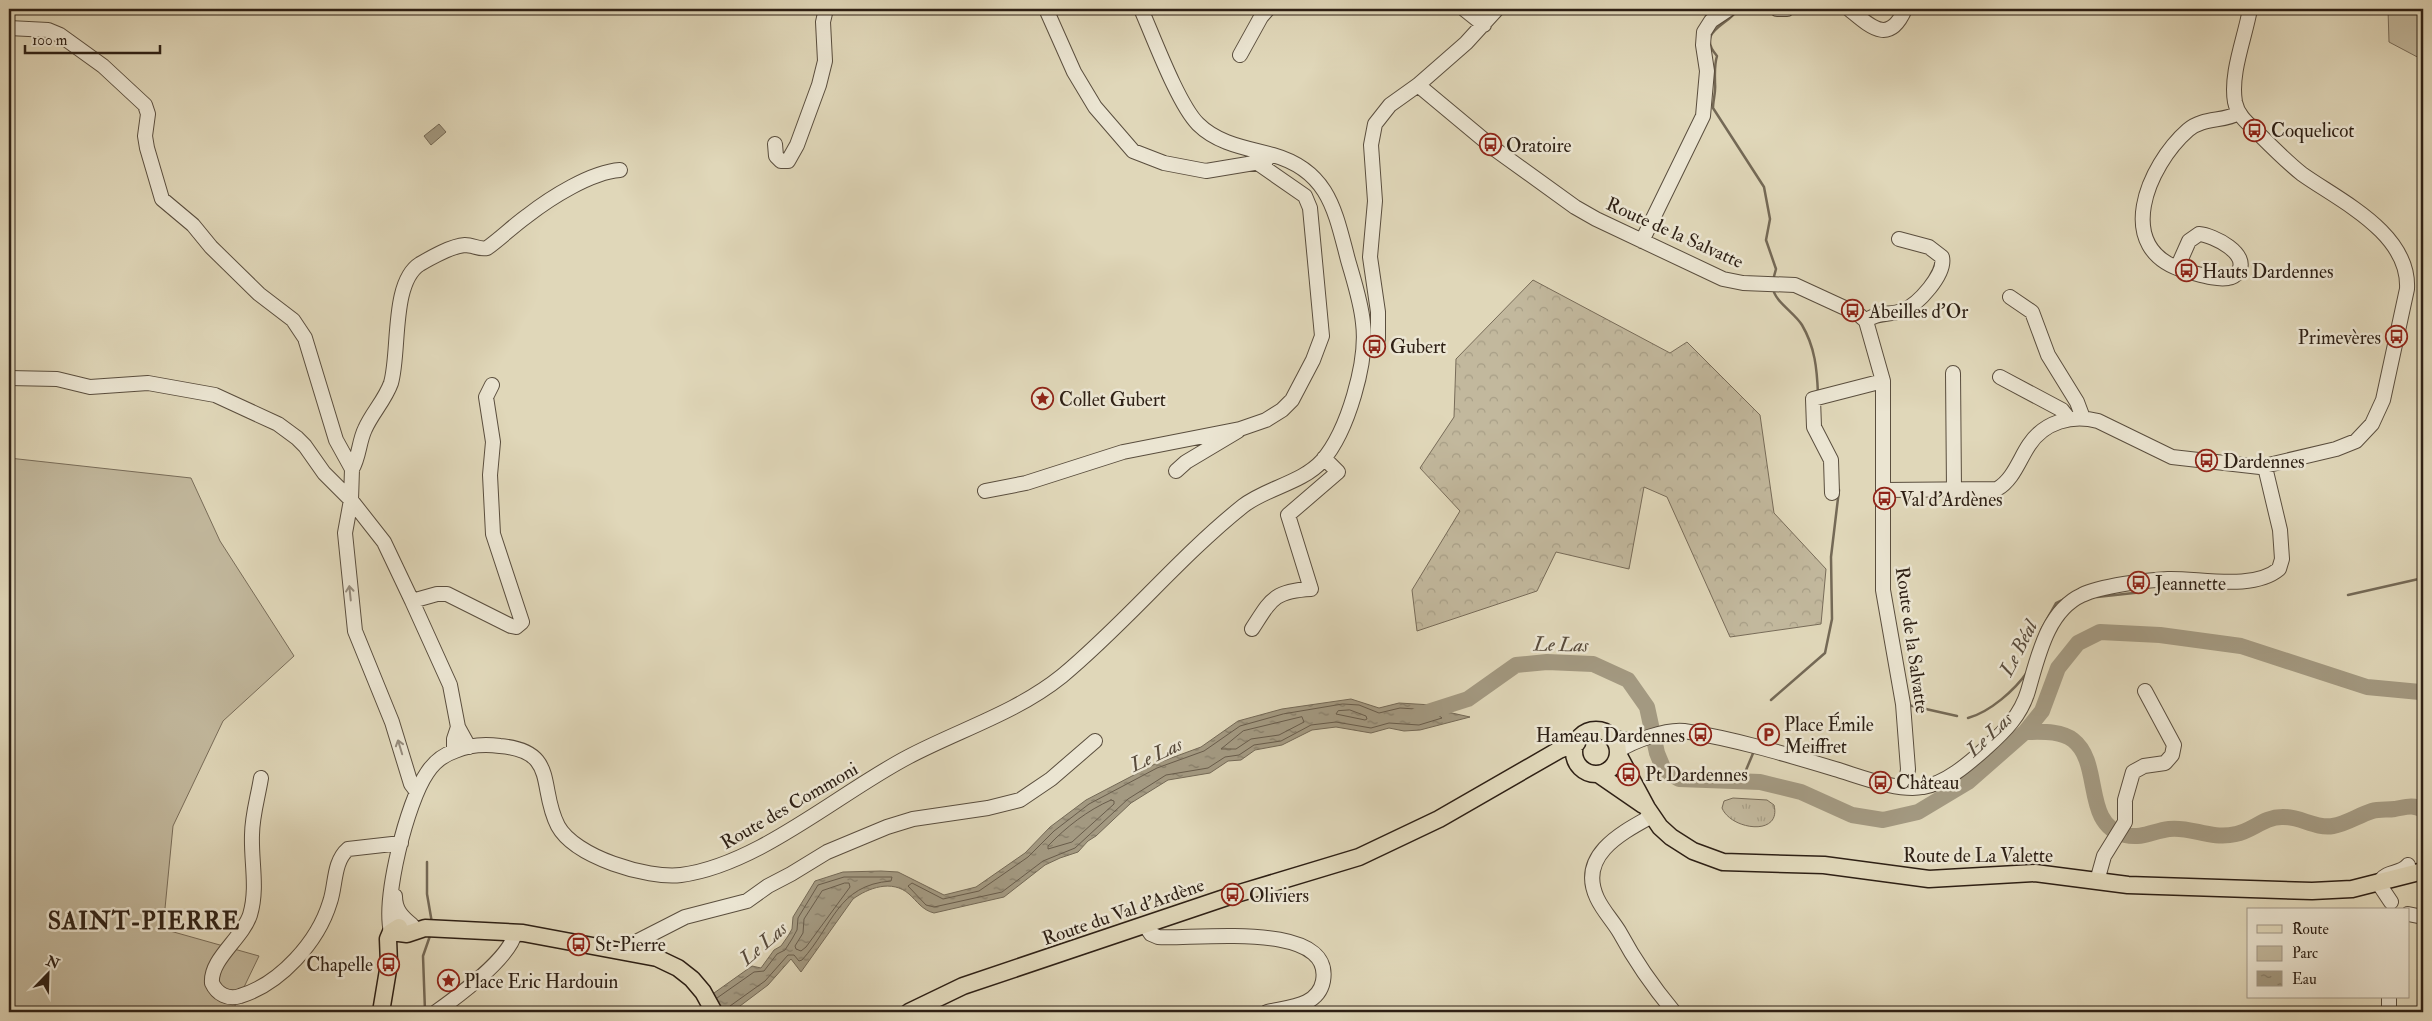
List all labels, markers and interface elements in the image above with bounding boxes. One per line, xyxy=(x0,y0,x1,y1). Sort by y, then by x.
scale bar xyxy=(25,22,160,54)
text: 100 m xyxy=(32,31,68,50)
bus stop icon: Coquelicot xyxy=(2243,118,2267,142)
place label: Coquelicot xyxy=(2271,119,2355,143)
bus stop icon: Oratoire xyxy=(1478,133,1502,157)
place label: Oratoire xyxy=(1506,134,1572,158)
street label: Route de la Salvatte xyxy=(1602,192,1747,274)
bus stop icon: Hauts Dardennes xyxy=(2174,259,2198,283)
place label: Hauts Dardennes xyxy=(2202,260,2333,284)
bus stop icon: Abeilles d'Or xyxy=(1841,299,1865,323)
place label: Abeilles d'Or xyxy=(1868,300,1968,324)
bus stop icon: Primevères xyxy=(2385,325,2409,349)
place label: Primevères xyxy=(2298,326,2381,350)
bus stop icon: Gubert xyxy=(1362,334,1386,358)
place label: Gubert xyxy=(1390,335,1446,359)
place icon: Collet Gubert xyxy=(1031,387,1055,411)
place label: Collet Gubert xyxy=(1059,388,1166,412)
bus stop icon: Dardennes xyxy=(2195,449,2219,473)
place label: Dardennes xyxy=(2223,450,2305,474)
bus stop icon: Val d'Ardènes xyxy=(1872,487,1896,511)
place label: Val d'Ardènes xyxy=(1900,488,2003,512)
street label: Route de la Salvatte xyxy=(1890,565,1934,715)
bus stop icon: Jeannette xyxy=(2127,571,2151,595)
place label: Jeannette xyxy=(2154,572,2226,596)
one-way arrow xyxy=(345,586,355,602)
water label: Le Béal xyxy=(1993,614,2044,681)
water label: Le Las xyxy=(1532,632,1589,657)
water label: Le Las xyxy=(1960,706,2018,763)
place label: Place Émile Meiffret xyxy=(1784,711,1874,759)
bus stop icon: Hameau Dardennes xyxy=(1689,723,1713,747)
parking icon: Place Émile Meiffret xyxy=(1756,723,1780,747)
place label: Hameau Dardennes xyxy=(1536,724,1685,748)
water label: Le Las xyxy=(1125,731,1187,778)
one-way arrow xyxy=(395,739,405,755)
street label: Route des Commoni xyxy=(717,757,862,855)
bus stop icon: Pt Dardennes xyxy=(1617,762,1641,786)
place label: Pt Dardennes xyxy=(1645,763,1748,787)
bus stop icon: Château xyxy=(1868,770,1892,794)
place label: Château xyxy=(1896,771,1960,795)
street label: Route de La Valette xyxy=(1903,844,2053,868)
street label: Route du Val d'Ardène xyxy=(1039,873,1208,951)
bus stop icon: Oliviers xyxy=(1221,883,1245,907)
place label: Oliviers xyxy=(1249,884,1309,908)
district label: SAINT-PIERRE xyxy=(48,906,240,937)
legend xyxy=(2247,908,2410,998)
water label: Le Las xyxy=(734,916,793,971)
text: Route xyxy=(2292,920,2329,939)
bus stop icon: St-Pierre xyxy=(567,932,591,956)
place label: St-Pierre xyxy=(595,933,666,957)
text: Parc xyxy=(2292,944,2318,963)
north arrow xyxy=(22,948,72,998)
text: N xyxy=(43,952,62,973)
bus stop icon: Chapelle xyxy=(377,952,401,976)
place label: Chapelle xyxy=(306,953,373,978)
place icon: Place Eric Hardouin xyxy=(436,969,460,993)
place label: Place Eric Hardouin xyxy=(464,970,619,994)
text: Eau xyxy=(2292,970,2317,989)

